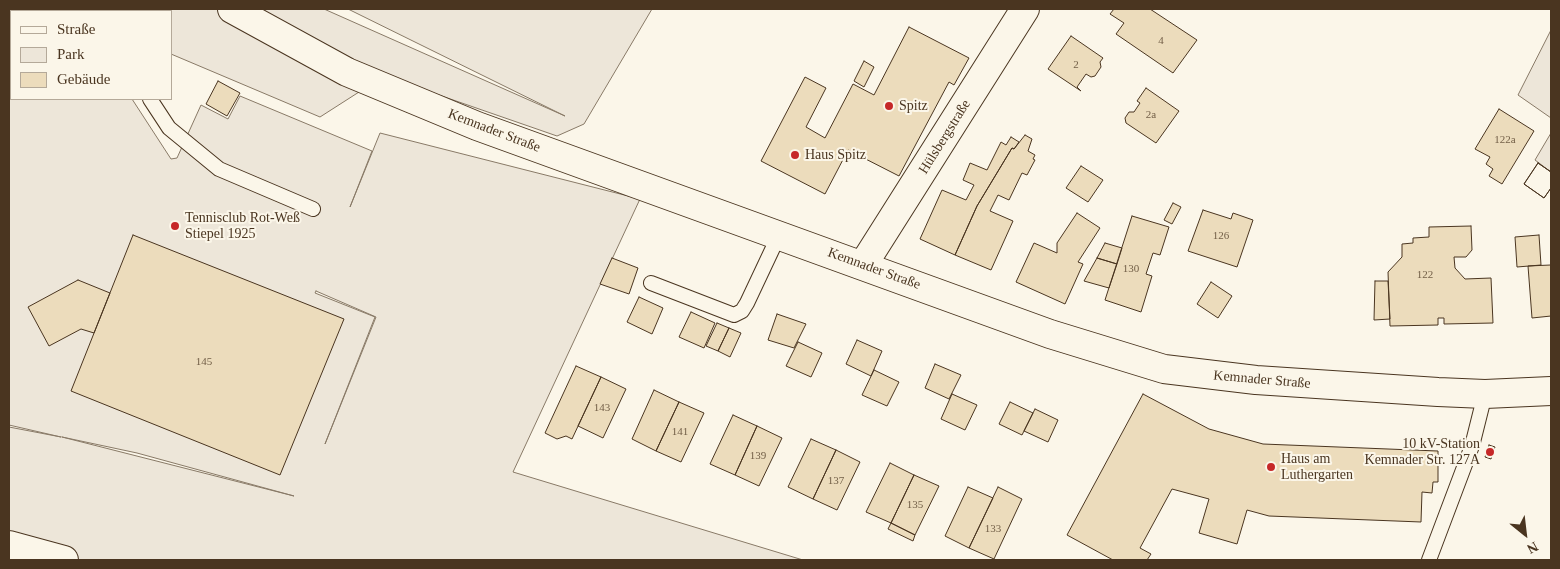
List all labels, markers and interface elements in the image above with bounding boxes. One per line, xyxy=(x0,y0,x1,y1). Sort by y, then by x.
legend xyxy=(10,10,172,100)
text: Straße xyxy=(57,21,95,37)
house number: 4 xyxy=(1158,34,1164,48)
text: Park xyxy=(57,46,85,62)
house number: 2 xyxy=(1073,58,1079,72)
text: Gebäude xyxy=(57,71,110,87)
street label: Hülsbergstraße xyxy=(915,97,975,177)
place label: Spitz xyxy=(899,98,928,114)
marker: Spitz xyxy=(883,100,895,112)
street label: Kemnader Straße xyxy=(445,106,543,156)
house number: 2a xyxy=(1146,108,1156,122)
house number: 122a xyxy=(1494,133,1516,147)
place label: Haus Spitz xyxy=(805,147,866,163)
marker: Haus Spitz xyxy=(789,149,801,161)
place label: Tennisclub Rot-Weß Stiepel 1925 xyxy=(185,210,300,242)
marker: Tennisclub Rot-Weß Stiepel 1925 xyxy=(169,220,181,232)
house number: 126 xyxy=(1213,229,1229,243)
street label: Kemnader Straße xyxy=(825,244,923,294)
house number: 130 xyxy=(1123,262,1139,276)
house number: 122 xyxy=(1417,268,1433,282)
house number: 145 xyxy=(196,355,212,369)
street label: Kemnader Straße xyxy=(1213,367,1311,393)
house number: 143 xyxy=(594,401,610,415)
house number: 141 xyxy=(672,425,688,439)
place label: 10 kV-Station Kemnader Str. 127A xyxy=(1365,436,1480,468)
marker: 10 kV-Station Kemnader Str. 127A xyxy=(1484,446,1496,458)
house number: 139 xyxy=(750,449,766,463)
place label: Haus am Luthergarten xyxy=(1281,451,1353,484)
marker: Haus am Luthergarten xyxy=(1265,461,1277,473)
house number: 137 xyxy=(828,474,844,488)
house number: 135 xyxy=(907,498,923,512)
north arrow xyxy=(1500,509,1550,559)
house number: 133 xyxy=(985,522,1001,536)
text: N xyxy=(1524,539,1541,557)

